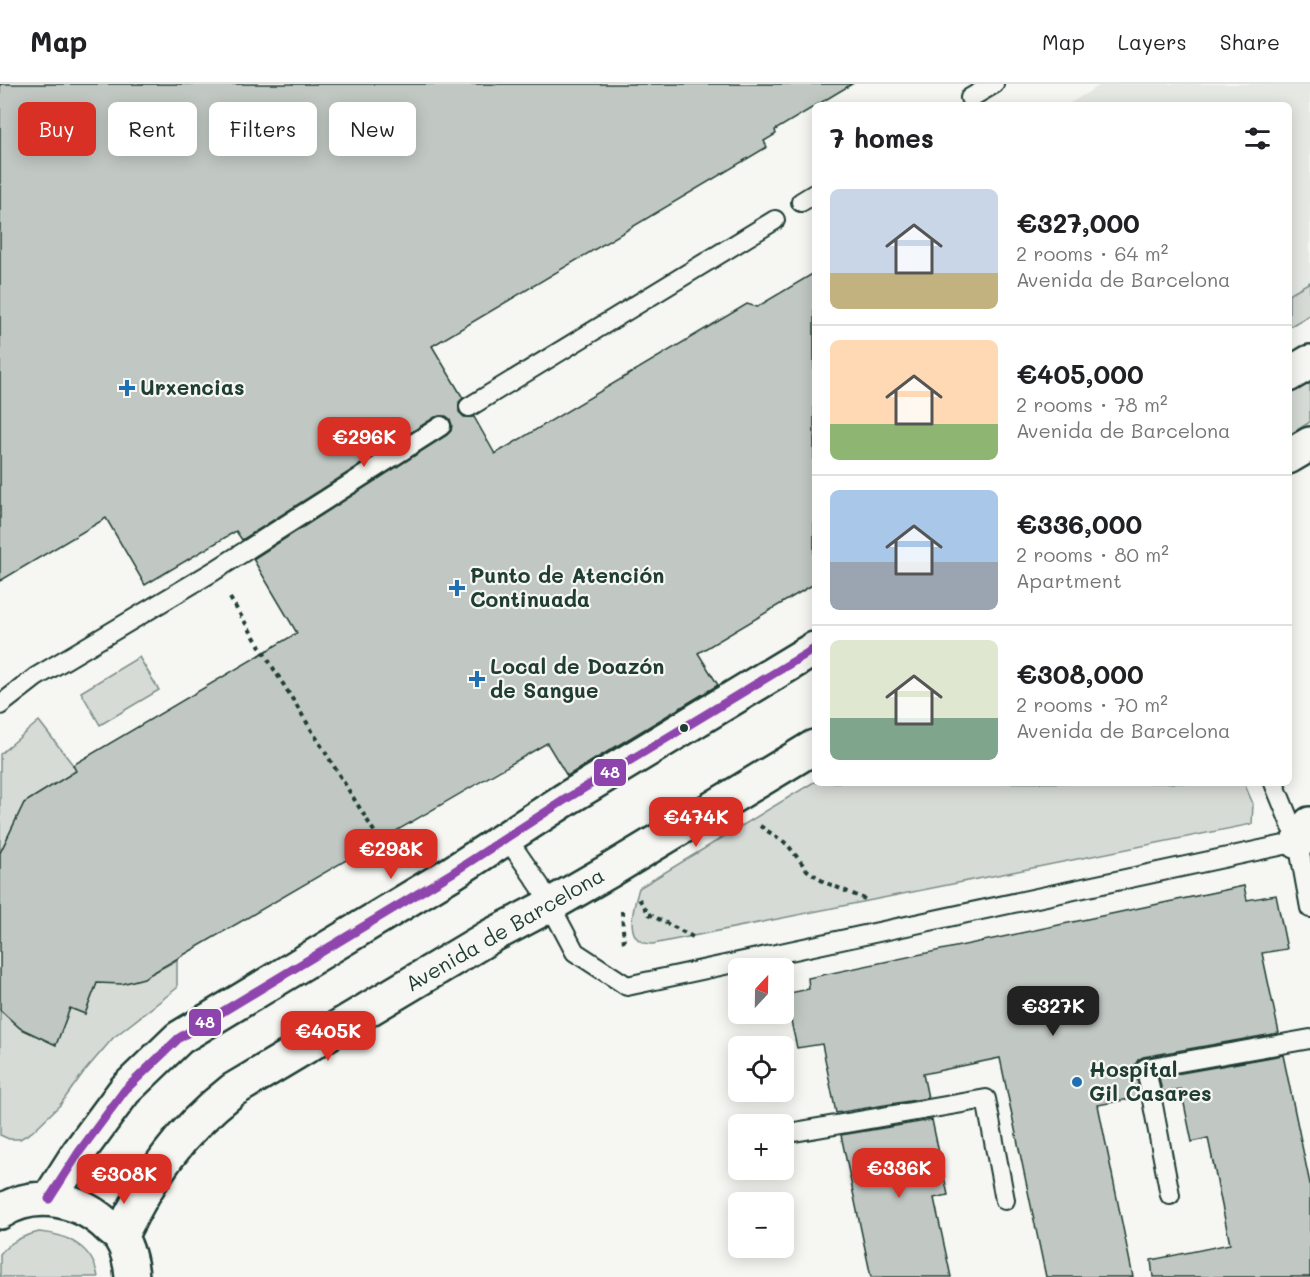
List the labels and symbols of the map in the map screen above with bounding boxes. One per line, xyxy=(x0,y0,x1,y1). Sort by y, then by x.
place label: Urxencias xyxy=(140,373,244,400)
marker: Urxencias xyxy=(118,379,136,397)
pin: €296K xyxy=(322,417,406,468)
place label: Punto de Atención Continuada xyxy=(470,561,664,612)
marker: Punto de Atención Continuada xyxy=(448,579,466,597)
place label: Local de Doazón de Sangue xyxy=(490,652,664,703)
marker: Local de Doazón de Sangue xyxy=(468,670,486,688)
unlabelled marker xyxy=(678,722,690,734)
line badge: 48 xyxy=(593,758,627,787)
text: 48 xyxy=(600,761,620,782)
pin: €474K xyxy=(654,797,738,848)
pin: €298K xyxy=(349,829,433,880)
street label: Avenida de Barcelona xyxy=(400,861,609,997)
north arrow xyxy=(728,958,794,1024)
pin: €327K xyxy=(1011,986,1095,1037)
line badge: 48 xyxy=(188,1008,222,1037)
text: 48 xyxy=(195,1011,215,1032)
pin: €405K xyxy=(286,1011,370,1062)
place label: Hospital Gil Casares xyxy=(1089,1055,1212,1106)
marker: Hospital Gil Casares xyxy=(1070,1075,1084,1089)
pin: €336K xyxy=(857,1148,941,1199)
pin: €308K xyxy=(82,1154,166,1205)

